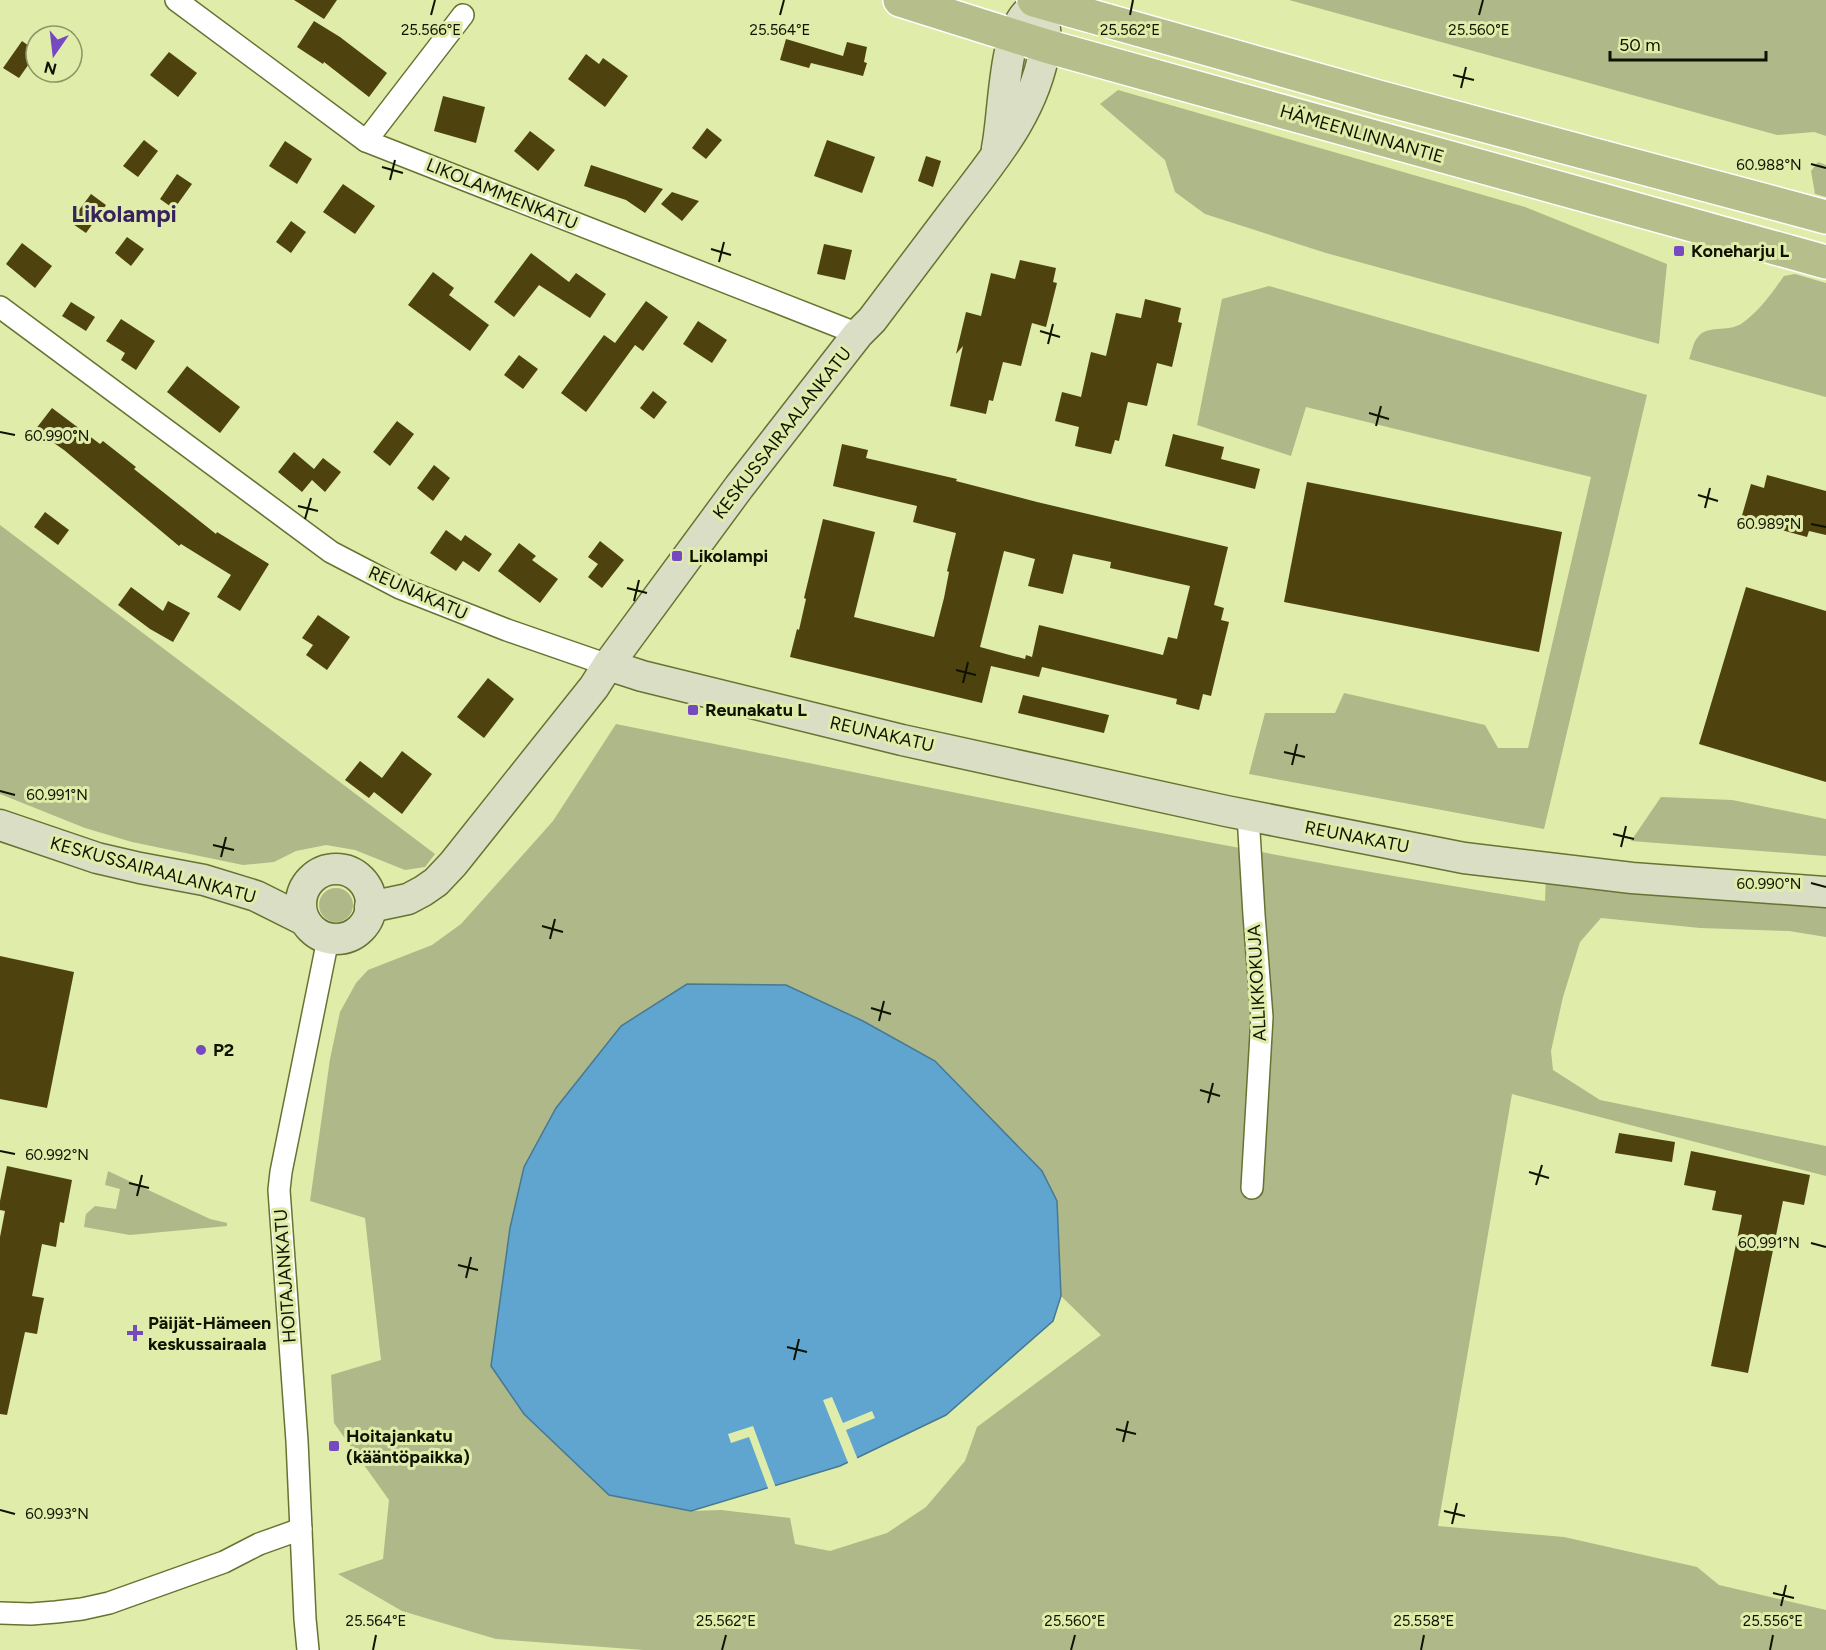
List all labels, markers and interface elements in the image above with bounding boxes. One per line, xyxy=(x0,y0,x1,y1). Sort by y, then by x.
text: 25.566°E xyxy=(401,21,461,39)
text: 25.564°E xyxy=(750,21,810,39)
text: 25.562°E xyxy=(1100,21,1160,39)
text: 25.560°E xyxy=(1448,21,1510,39)
north arrow xyxy=(24,24,84,84)
scale bar xyxy=(1610,24,1766,62)
text: 50 m xyxy=(1619,34,1661,56)
text: N xyxy=(42,57,59,79)
street label: HÄMEENLINNANTIE xyxy=(1277,100,1447,168)
street label: LIKOLAMMENKATU xyxy=(423,154,581,234)
text: 60.988°N xyxy=(1736,156,1802,174)
district label: Likolampi xyxy=(71,199,177,228)
place label: Koneharju L xyxy=(1691,240,1790,262)
marker: Koneharju L xyxy=(1672,244,1686,258)
street label: KESKUSSAIRAALANKATU xyxy=(708,343,856,523)
text: 60.990°N xyxy=(25,427,89,445)
text: 60.989°N xyxy=(1737,515,1801,533)
place label: Likolampi xyxy=(689,545,768,567)
marker: Likolampi xyxy=(670,549,684,563)
street label: REUNAKATU xyxy=(365,561,471,625)
place label: Reunakatu L xyxy=(705,699,807,721)
marker: Reunakatu L xyxy=(686,703,700,717)
street label: REUNAKATU xyxy=(828,711,936,757)
text: 60.991°N xyxy=(26,786,88,804)
street label: REUNAKATU xyxy=(1303,816,1411,858)
street label: KESKUSSAIRAALANKATU xyxy=(48,832,258,908)
text: 60.990°N xyxy=(1737,875,1801,893)
street label: ALLIKKOKUJA xyxy=(1243,924,1271,1042)
place label: P2 xyxy=(213,1039,234,1061)
marker: P2 xyxy=(194,1043,208,1057)
text: 60.992°N xyxy=(25,1146,89,1164)
street label: HOITAJANKATU xyxy=(269,1208,301,1344)
text: 60.991°N xyxy=(1738,1234,1800,1252)
place label: Päijät-Hämeen keskussairaala xyxy=(148,1312,271,1355)
marker: Päijät-Hämeen keskussairaala xyxy=(126,1324,144,1342)
place label: Hoitajankatu (kääntöpaikka) xyxy=(346,1425,470,1468)
marker: Hoitajankatu (kääntöpaikka) xyxy=(327,1439,341,1453)
text: 60.993°N xyxy=(25,1505,89,1523)
text: 25.564°E xyxy=(346,1612,406,1630)
text: 25.562°E xyxy=(696,1612,756,1630)
text: 25.560°E xyxy=(1044,1612,1106,1630)
text: 25.558°E xyxy=(1393,1612,1455,1630)
text: 25.556°E xyxy=(1743,1612,1803,1630)

